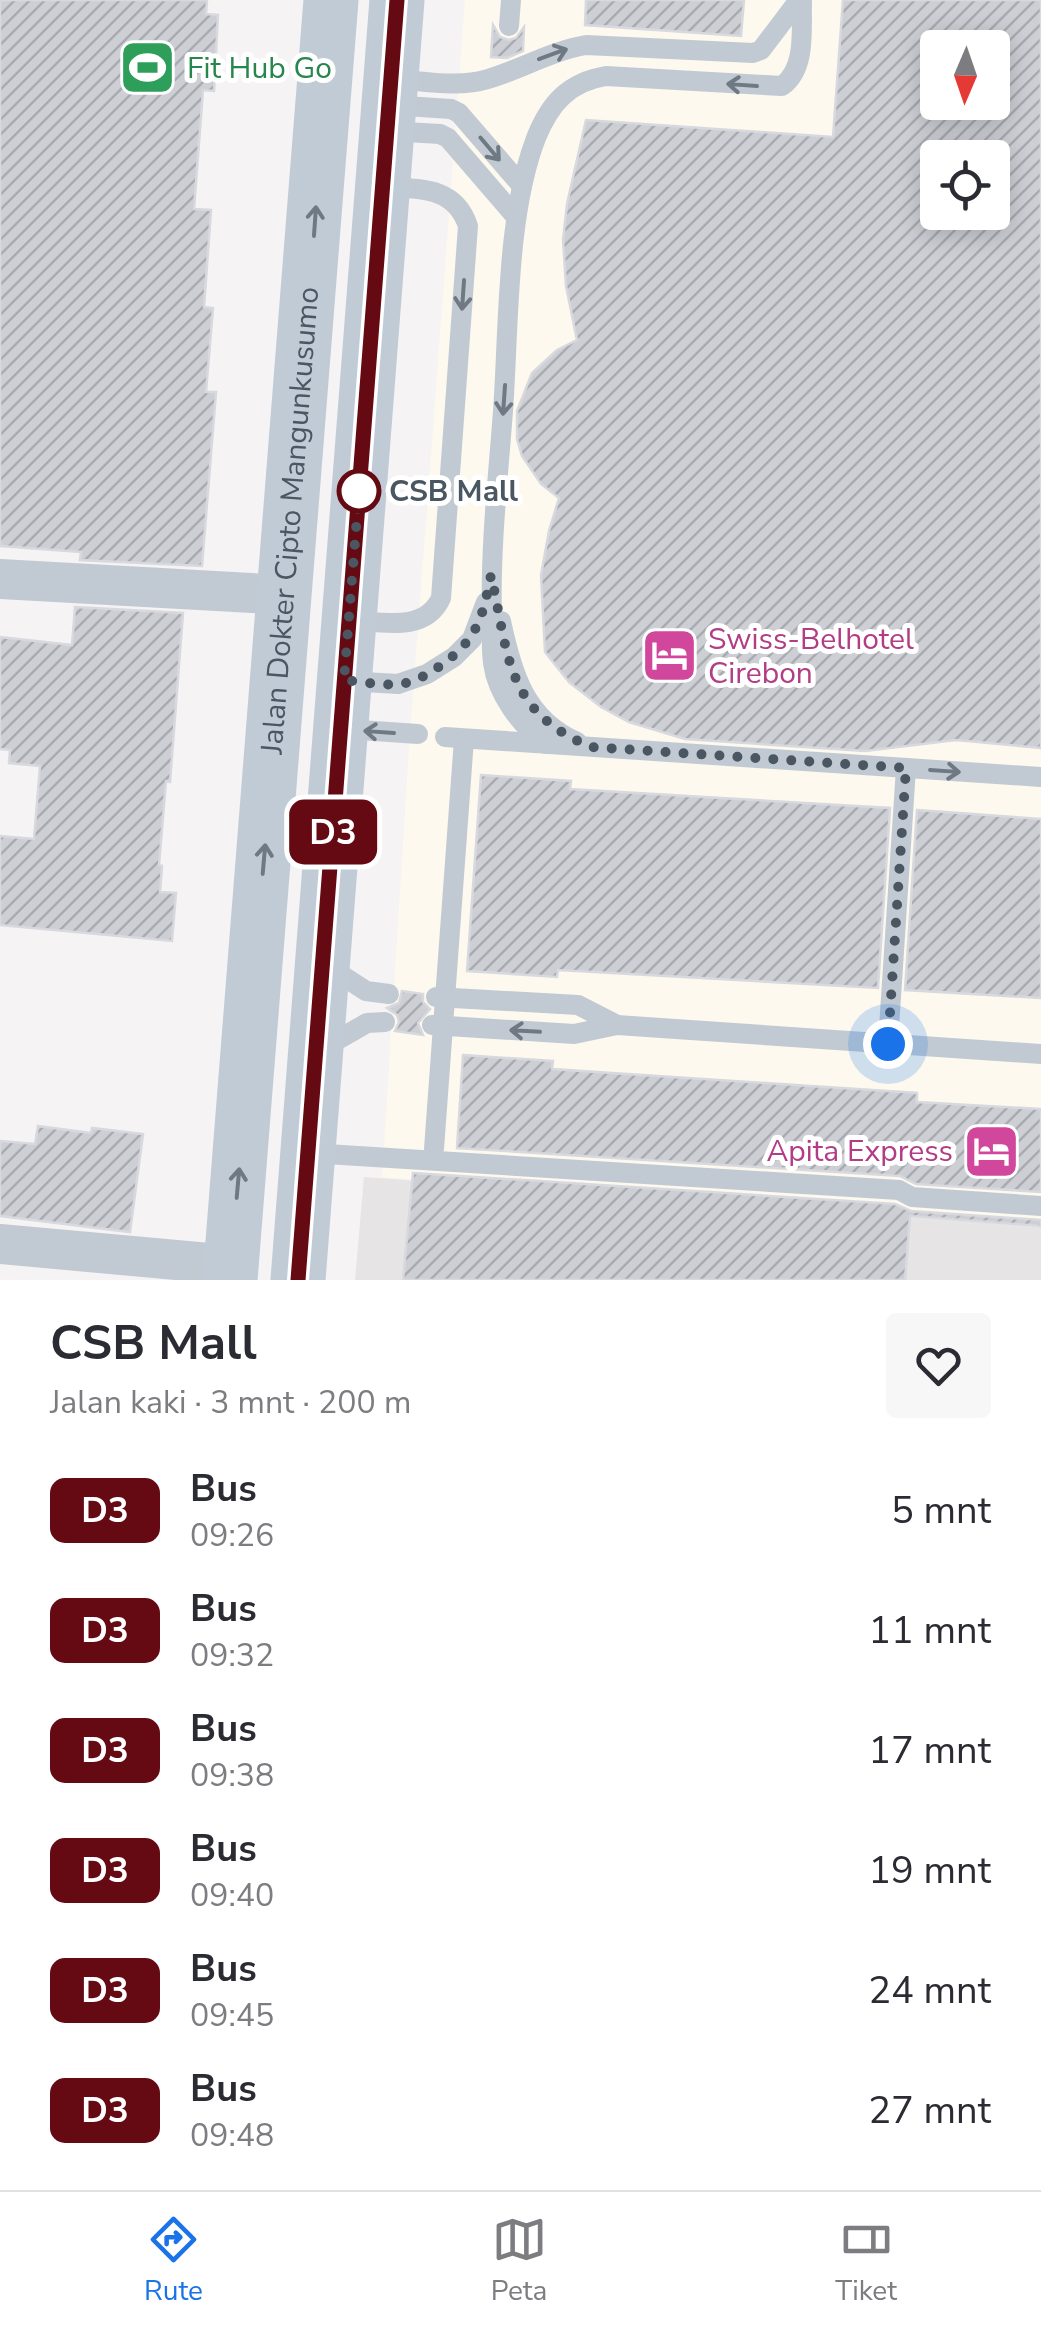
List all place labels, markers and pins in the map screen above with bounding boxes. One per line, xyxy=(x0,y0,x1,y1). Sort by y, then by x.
sports icon: Fit Hub Go xyxy=(118,38,178,98)
place label: Fit Hub Go xyxy=(187,48,332,89)
marker: CSB Mall xyxy=(338,470,380,512)
place label: CSB Mall xyxy=(389,471,519,512)
place label: Swiss-Belhotel Cirebon xyxy=(708,619,914,694)
hotel icon: Swiss-Belhotel Cirebon xyxy=(639,626,699,686)
hotel icon: Apita Express xyxy=(962,1121,1022,1181)
place label: Apita Express xyxy=(766,1131,953,1172)

